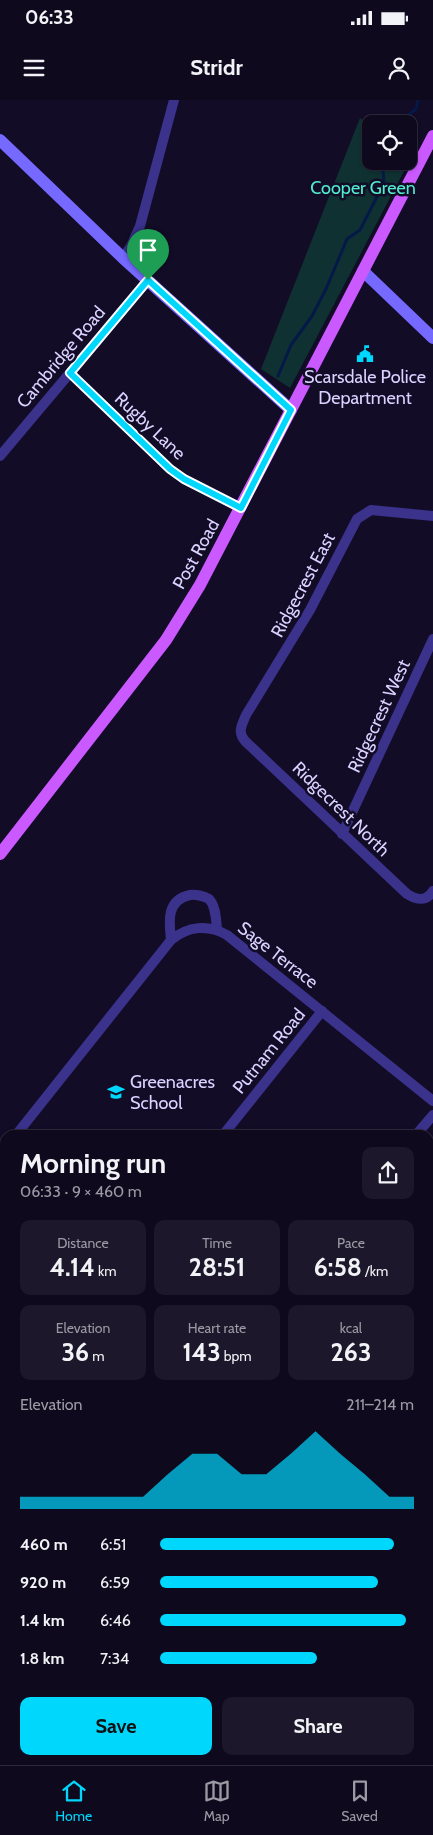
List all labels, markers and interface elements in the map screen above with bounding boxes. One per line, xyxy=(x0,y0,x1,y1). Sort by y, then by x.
text: 06:33 xyxy=(25,6,74,29)
icon: menu xyxy=(20,54,48,82)
text: Stridr xyxy=(190,54,243,81)
icon: person xyxy=(385,54,413,82)
map controls xyxy=(362,115,417,170)
button: locate xyxy=(362,115,417,170)
park label: Cooper Green xyxy=(310,177,416,199)
pin xyxy=(127,229,169,280)
icon: arrive xyxy=(134,236,162,264)
street label: Cambridge Road xyxy=(12,302,110,412)
public building icon: Scarsdale Police Department xyxy=(355,344,375,364)
place label: Scarsdale Police Department xyxy=(304,366,426,409)
street label: Rugby Lane xyxy=(110,388,190,464)
street label: Post Road xyxy=(168,515,224,593)
street label: Ridgecrest East xyxy=(266,529,340,641)
street label: Ridgecrest West xyxy=(343,656,415,776)
street label: Ridgecrest North xyxy=(288,757,394,861)
street label: Sage Terrace xyxy=(233,917,323,993)
street label: Putnam Road xyxy=(228,1004,310,1098)
place label: Greenacres School xyxy=(130,1071,215,1114)
school or university icon: Greenacres School xyxy=(106,1082,126,1102)
text: Morning run xyxy=(20,1146,166,1180)
button: share xyxy=(362,1147,414,1199)
text: 06:33 · 9 × 460 m xyxy=(20,1182,142,1201)
text: Distance xyxy=(57,1234,109,1252)
text: Time xyxy=(202,1234,232,1252)
text: Pace xyxy=(337,1234,365,1252)
text: 4.14 xyxy=(49,1252,95,1282)
text: 28:51 xyxy=(189,1252,245,1282)
text: 6:58 xyxy=(314,1252,362,1282)
text: km xyxy=(95,1262,117,1280)
text: /km xyxy=(362,1262,388,1280)
text: Elevation xyxy=(56,1319,110,1337)
text: Heart rate xyxy=(188,1319,246,1337)
text: kcal xyxy=(340,1319,362,1337)
text: 36 xyxy=(62,1337,89,1367)
text: 143 xyxy=(182,1337,221,1367)
text: 263 xyxy=(331,1337,371,1367)
text: m xyxy=(89,1347,104,1365)
text: bpm xyxy=(221,1347,252,1365)
text: Elevation xyxy=(20,1395,83,1414)
text: 211–214 m xyxy=(346,1395,414,1414)
text: 460 m xyxy=(20,1535,68,1554)
text: 6:51 xyxy=(100,1535,126,1554)
text: 920 m xyxy=(20,1573,66,1592)
text: 6:59 xyxy=(100,1573,130,1592)
text: 1.4 km xyxy=(20,1611,65,1630)
text: 6:46 xyxy=(100,1611,131,1630)
text: 1.8 km xyxy=(20,1649,64,1668)
text: 7:34 xyxy=(100,1649,129,1668)
button: Save xyxy=(20,1697,212,1755)
button: Share xyxy=(222,1697,414,1755)
tab: Home xyxy=(55,1777,92,1825)
tab: Map xyxy=(203,1777,231,1825)
tab: Saved xyxy=(341,1777,378,1825)

